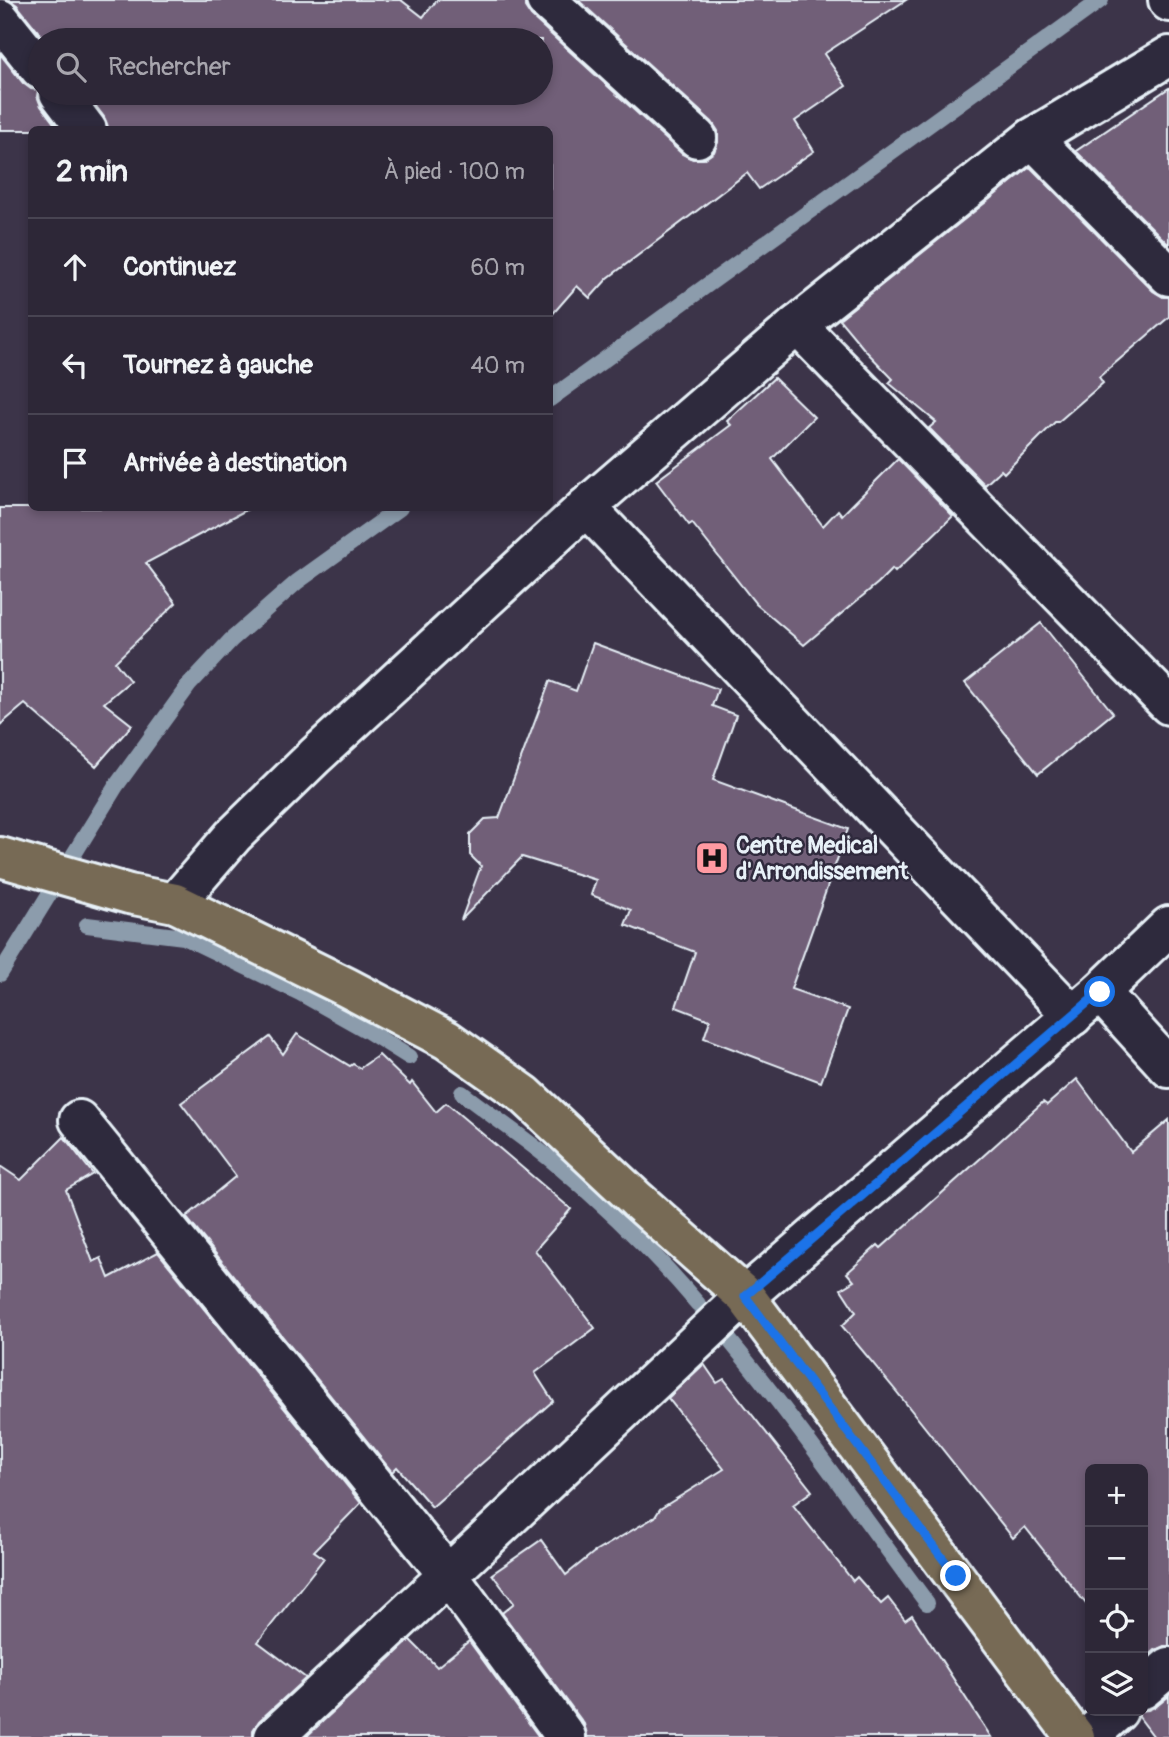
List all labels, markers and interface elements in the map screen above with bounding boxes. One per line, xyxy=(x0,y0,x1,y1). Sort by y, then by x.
search box xyxy=(28,28,553,105)
icon: search xyxy=(52,48,90,86)
text: Rechercher xyxy=(108,51,231,83)
text: 2 min xyxy=(56,153,128,190)
text: À pied · 100 m xyxy=(384,157,525,186)
icon: ahead xyxy=(56,248,94,286)
text: Continuez xyxy=(123,251,236,283)
text: 60 m xyxy=(470,253,525,282)
icon: left xyxy=(56,346,94,384)
text: Tournez à gauche xyxy=(123,349,313,381)
text: 40 m xyxy=(471,351,525,380)
icon: arrive xyxy=(56,444,94,482)
text: Arrivée à destination xyxy=(123,447,347,479)
place label: Centre Medical d'Arrondissement xyxy=(736,831,909,886)
hospital icon: Centre Medical d'Arrondissement xyxy=(693,839,731,877)
route start xyxy=(1084,976,1115,1007)
map controls xyxy=(1085,1464,1148,1716)
button: + xyxy=(1085,1464,1148,1527)
button: − xyxy=(1085,1527,1148,1590)
route end xyxy=(940,1560,971,1591)
button: locate xyxy=(1085,1590,1148,1653)
button: layers xyxy=(1085,1653,1148,1716)

